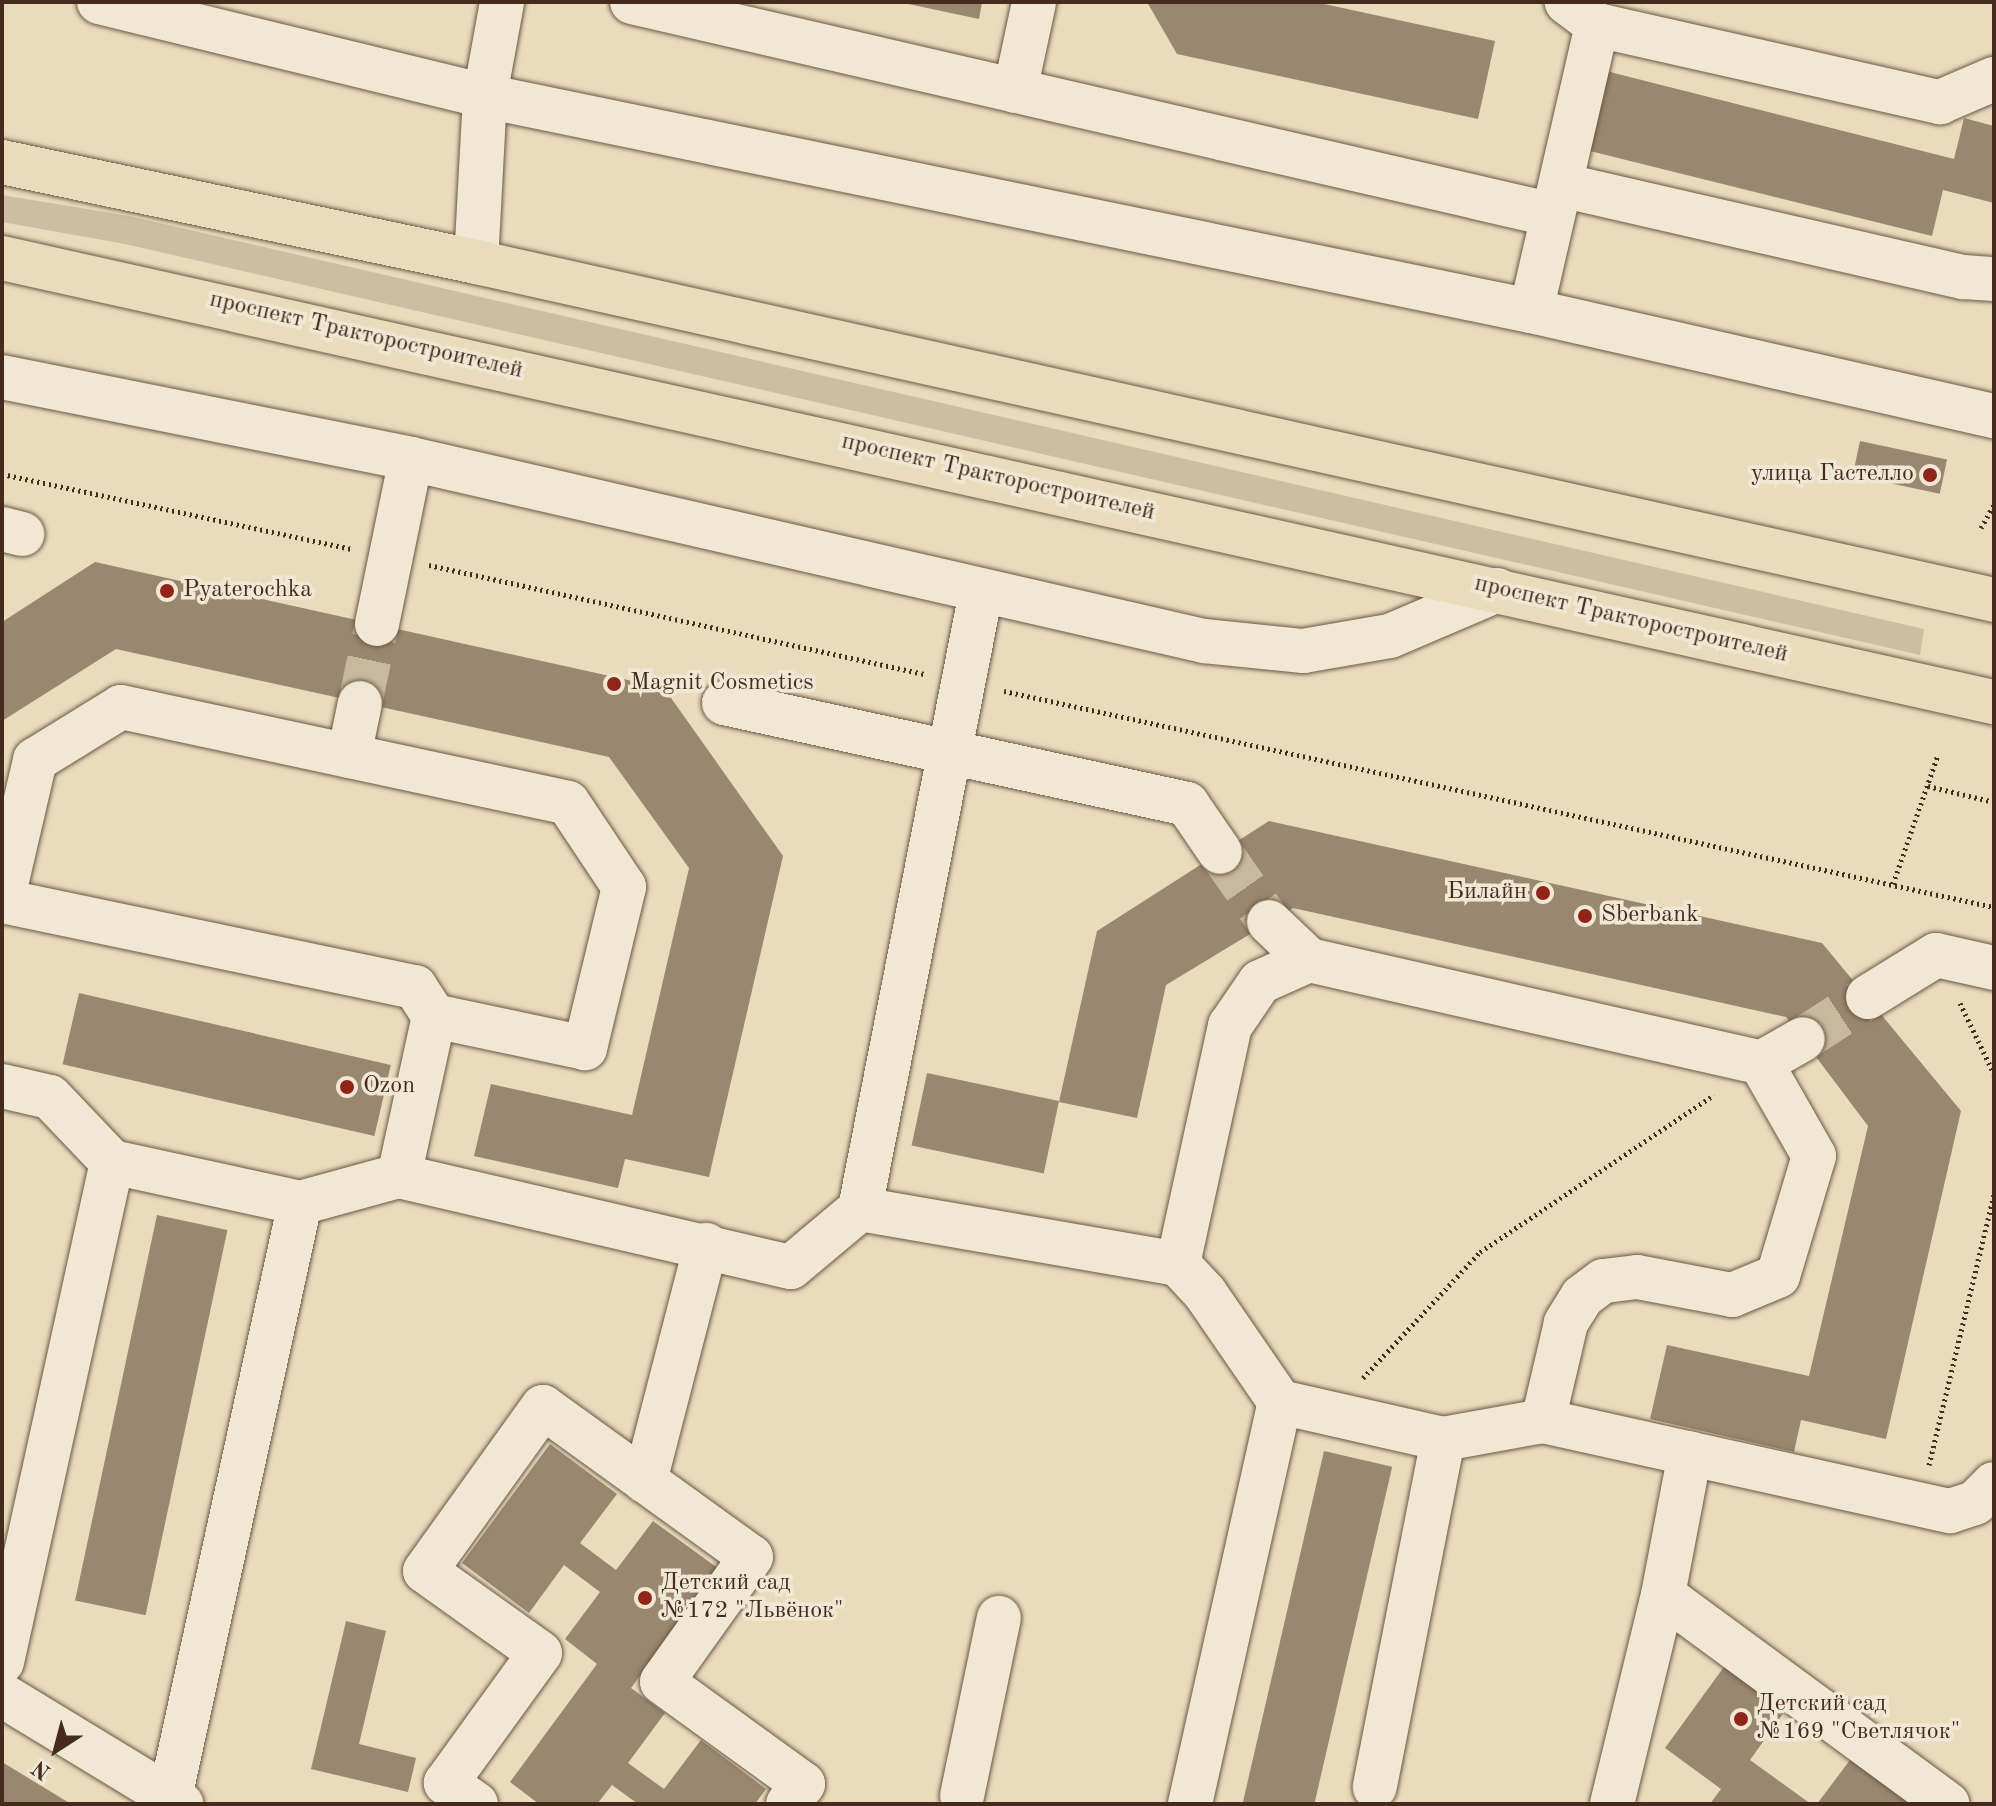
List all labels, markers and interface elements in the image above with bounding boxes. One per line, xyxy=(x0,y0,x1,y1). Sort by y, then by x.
street label: проспект Тракторостроителей xyxy=(207,286,525,386)
street label: проспект Тракторостроителей xyxy=(839,428,1157,528)
place label: улица Гастелло xyxy=(1751,461,1914,489)
marker: улица Гастелло xyxy=(1921,466,1939,484)
street label: проспект Тракторостроителей xyxy=(1472,570,1790,670)
place label: Pyaterochka xyxy=(183,577,312,605)
marker: Pyaterochka xyxy=(158,582,176,600)
place label: Magnit Cosmetics xyxy=(630,670,814,698)
marker: Magnit Cosmetics xyxy=(605,675,623,693)
place label: Билайн xyxy=(1447,879,1527,907)
marker: Билайн xyxy=(1534,884,1552,902)
place label: Sberbank xyxy=(1601,902,1699,930)
marker: Sberbank xyxy=(1576,907,1594,925)
place label: Ozon xyxy=(363,1073,415,1101)
marker: Ozon xyxy=(338,1078,356,1096)
place label: Детский сад №172 "Львёнок" xyxy=(661,1570,844,1626)
marker: Детский сад №172 "Львёнок" xyxy=(636,1589,654,1607)
place label: Детский сад №169 "Светлячок" xyxy=(1757,1691,1960,1747)
north arrow xyxy=(16,1710,96,1790)
marker: Детский сад №169 "Светлячок" xyxy=(1732,1710,1750,1728)
text: N xyxy=(29,1756,55,1783)

